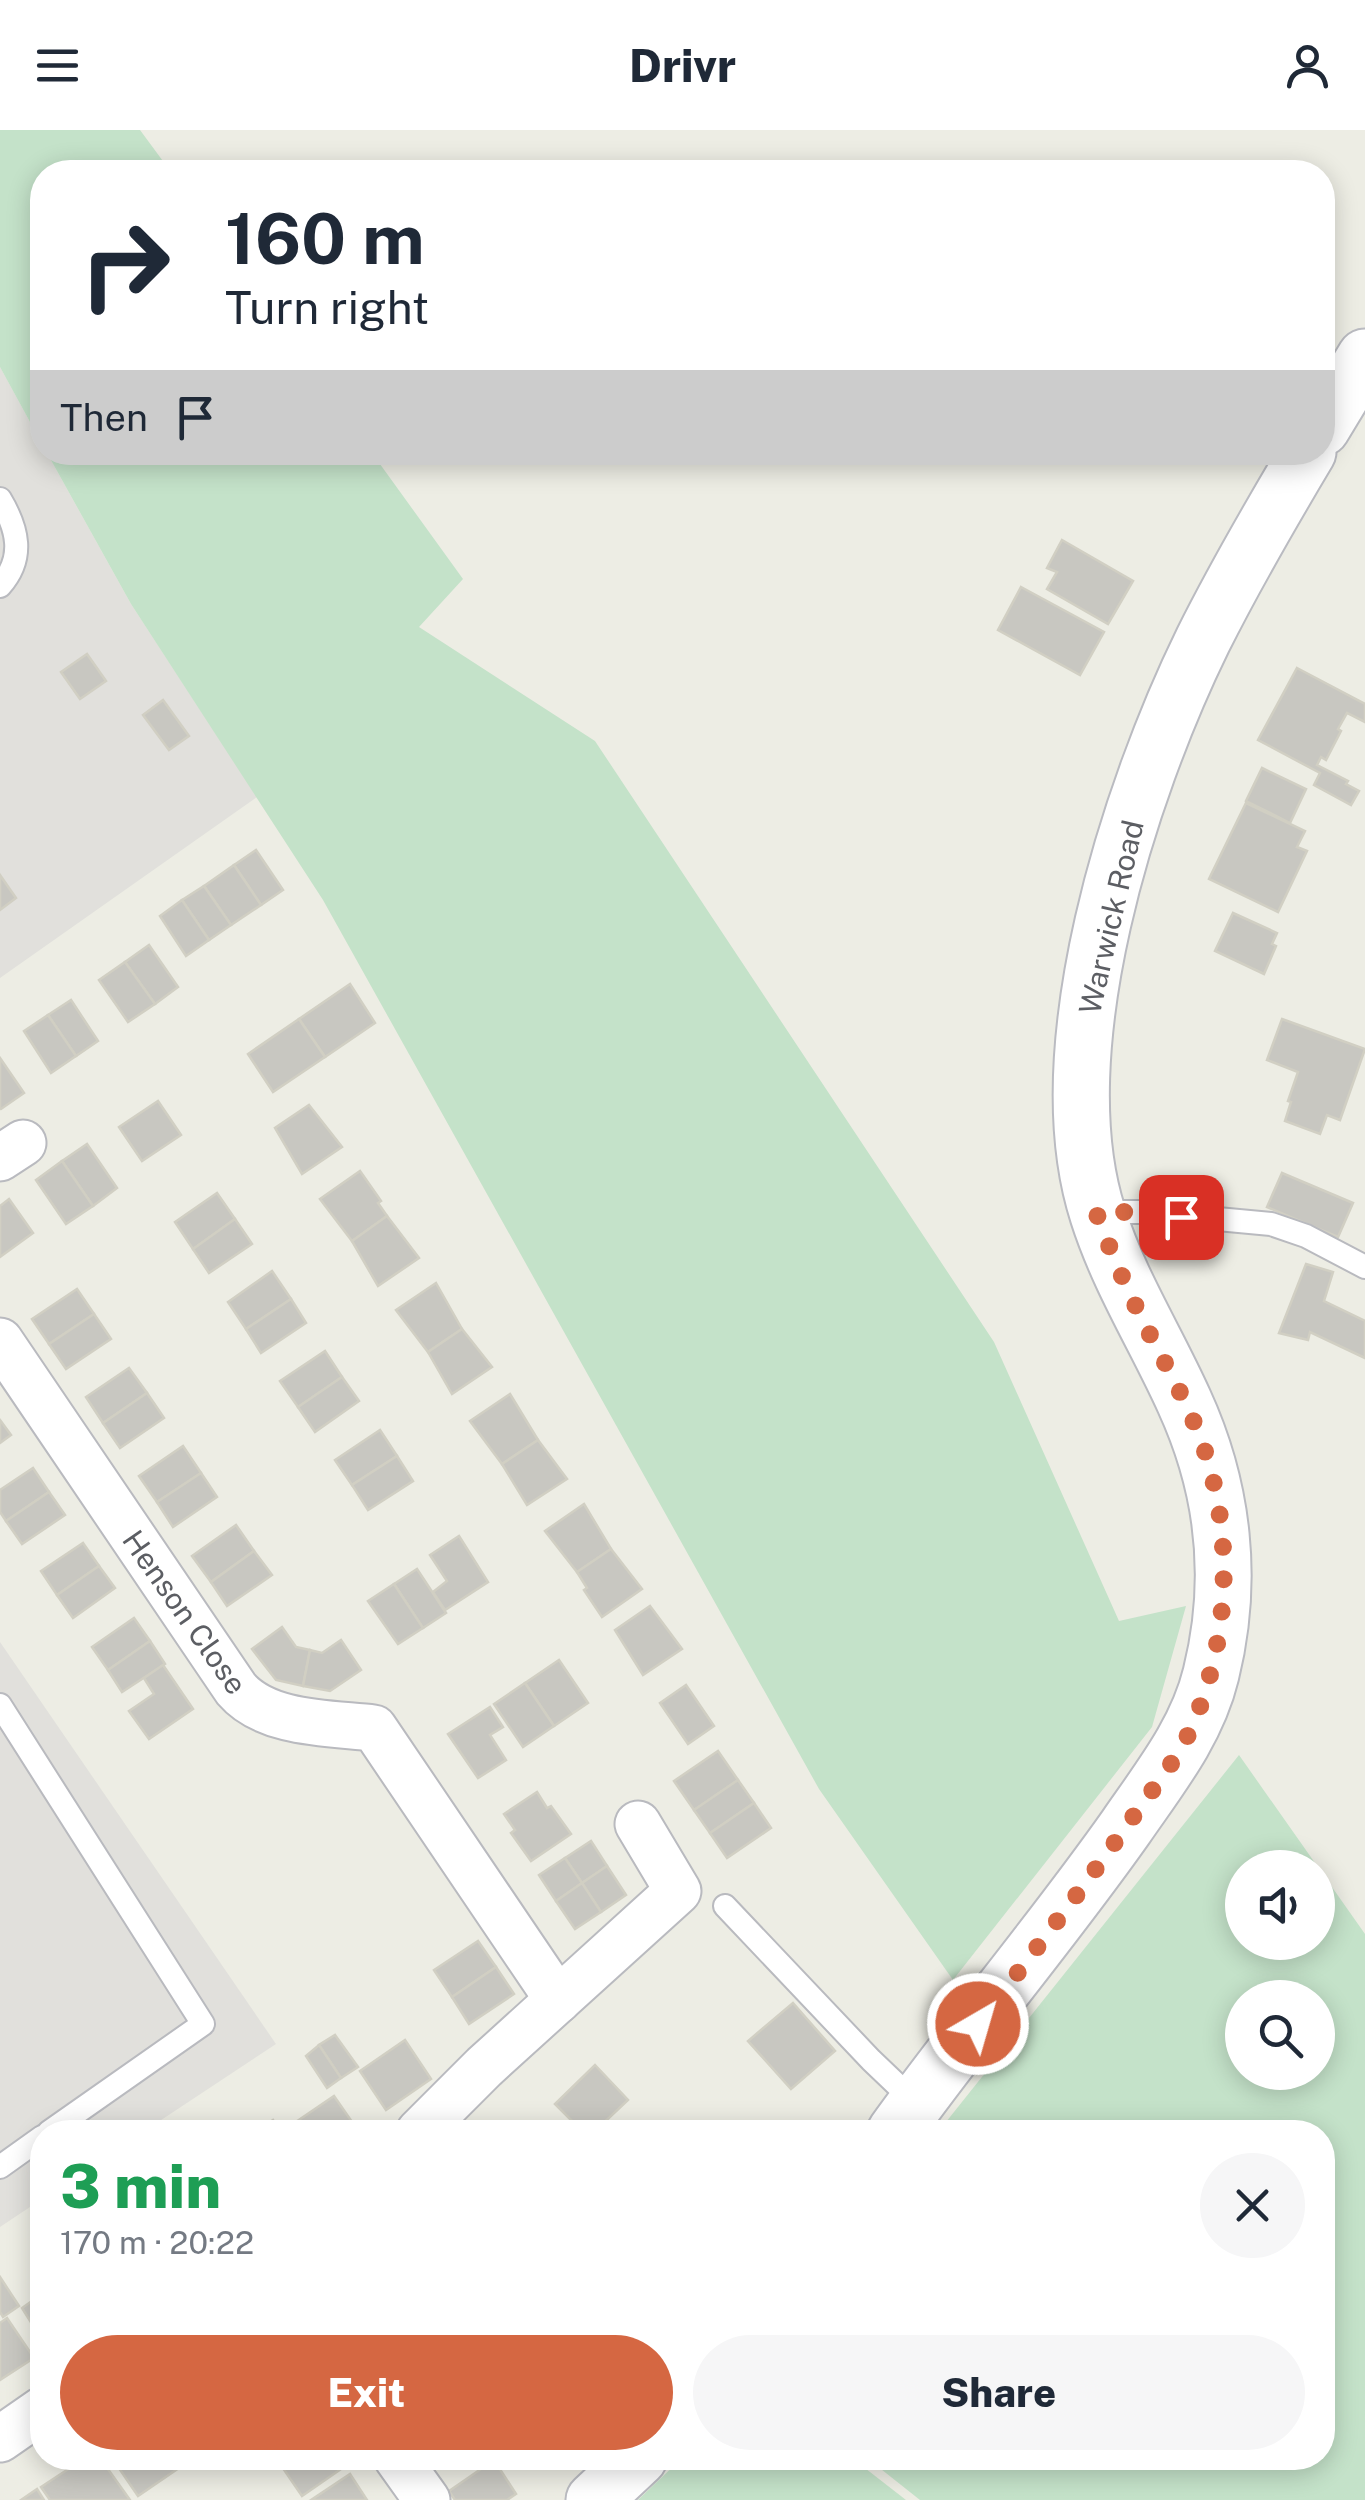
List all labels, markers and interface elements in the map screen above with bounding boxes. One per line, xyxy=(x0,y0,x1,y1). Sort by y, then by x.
icon: menu xyxy=(30,38,85,93)
icon: person xyxy=(1280,38,1335,93)
text: Drivr xyxy=(629,39,736,92)
text: 160 m xyxy=(225,197,425,280)
icon: right xyxy=(60,200,190,330)
text: Turn right xyxy=(225,281,429,334)
icon: arrive xyxy=(168,390,223,445)
text: Then xyxy=(60,395,148,440)
street label: Warwick Road xyxy=(1071,816,1151,1018)
pin xyxy=(1139,1175,1224,1260)
icon: arrive xyxy=(1154,1190,1209,1245)
street label: Henson Close xyxy=(115,1523,255,1701)
map controls xyxy=(1225,1850,1335,2090)
button: sound xyxy=(1225,1850,1335,1960)
position arrow xyxy=(926,1972,1030,2076)
button: search xyxy=(1225,1980,1335,2090)
text: 3 min xyxy=(60,2151,221,2222)
button: close xyxy=(1200,2153,1305,2258)
text: 170 m · 20:22 xyxy=(60,2224,254,2261)
button: Exit xyxy=(60,2335,673,2450)
button: Share xyxy=(693,2335,1305,2450)

